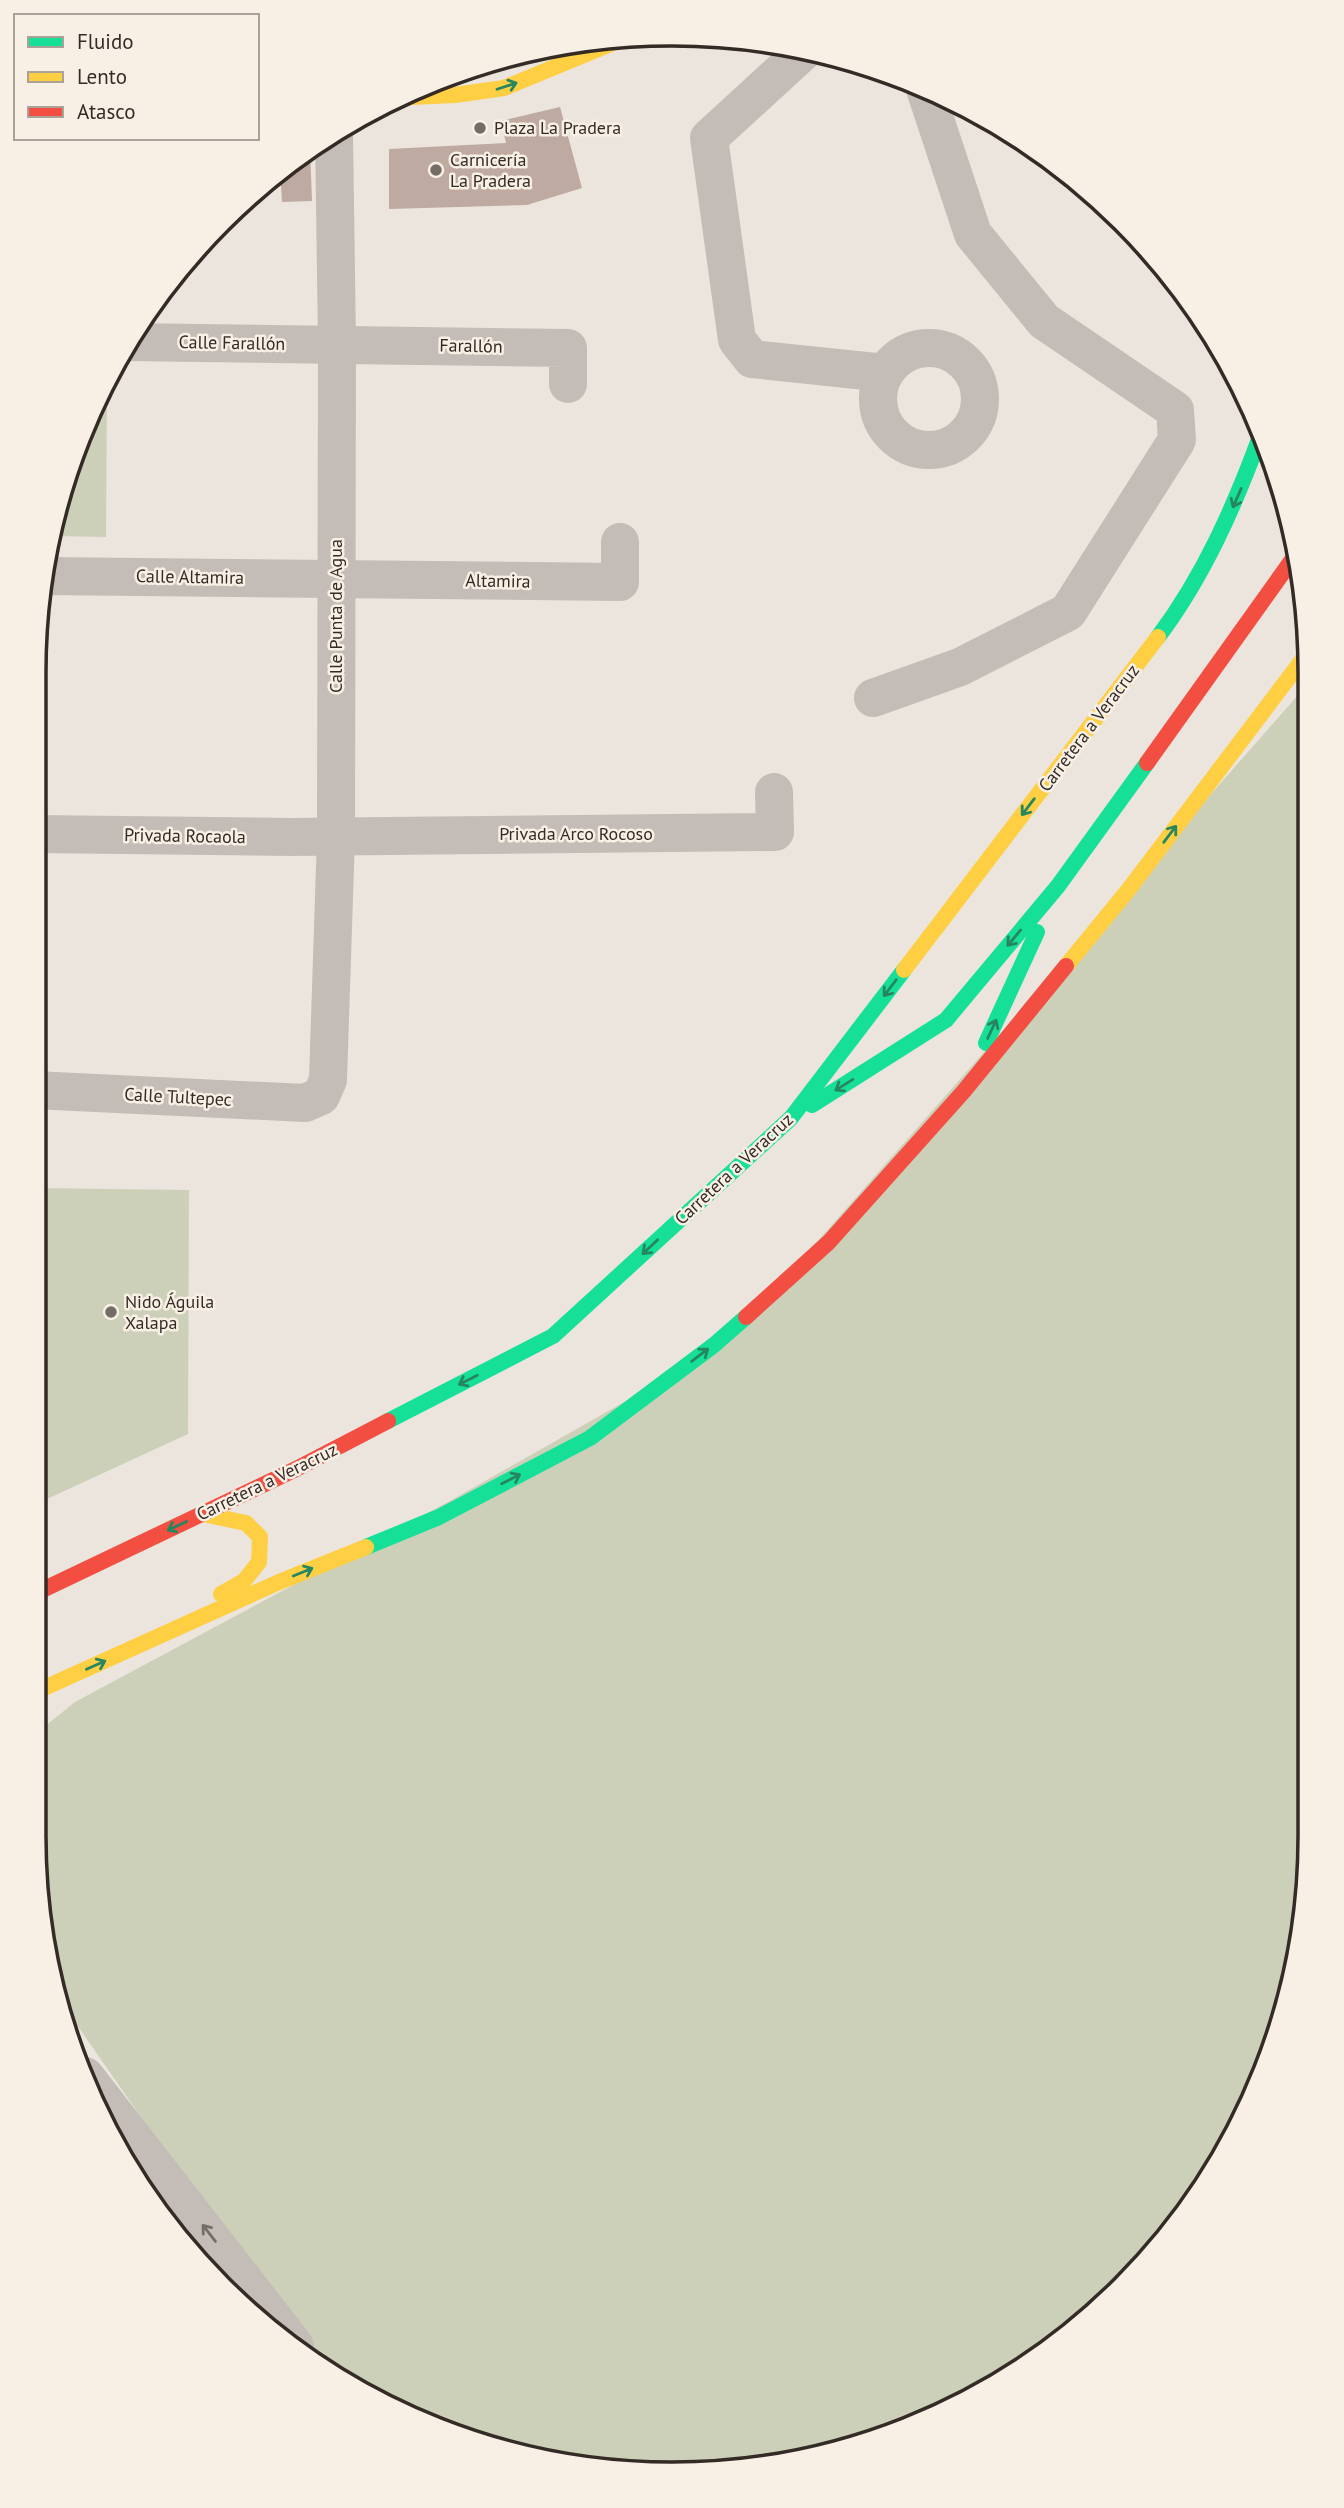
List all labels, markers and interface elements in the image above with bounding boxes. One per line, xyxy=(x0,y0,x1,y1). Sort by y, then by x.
legend xyxy=(14,14,259,140)
text: Fluido xyxy=(77,28,134,55)
text: Lento xyxy=(77,63,127,90)
one-way arrow xyxy=(496,79,518,91)
text: Atasco xyxy=(77,98,136,125)
place label: Plaza La Pradera xyxy=(494,116,621,139)
marker: Plaza La Pradera xyxy=(472,120,488,136)
place label: Carnicería La Pradera xyxy=(450,148,531,192)
marker: Carnicería La Pradera xyxy=(428,162,444,178)
street label: Calle Farallón xyxy=(178,330,286,355)
street label: Farallón xyxy=(439,333,503,358)
one-way arrow xyxy=(1230,487,1243,508)
street label: Calle Punta de Agua xyxy=(324,539,347,693)
street label: Calle Altamira xyxy=(136,564,244,589)
street label: Altamira xyxy=(465,568,531,593)
street label: Carretera a Veracruz xyxy=(1033,659,1144,796)
one-way arrow xyxy=(1021,797,1036,816)
street label: Privada Arco Rocoso xyxy=(499,822,653,845)
street label: Privada Rocaola xyxy=(124,823,246,848)
one-way arrow xyxy=(1163,825,1178,844)
one-way arrow xyxy=(1006,929,1022,947)
one-way arrow xyxy=(883,978,898,997)
one-way arrow xyxy=(986,1019,999,1040)
one-way arrow xyxy=(834,1078,854,1092)
street label: Calle Tultepec xyxy=(124,1082,232,1111)
street label: Carretera a Veracruz xyxy=(670,1108,798,1229)
one-way arrow xyxy=(641,1239,659,1255)
place label: Nido Águila Xalapa xyxy=(125,1290,214,1334)
marker: Nido Águila Xalapa xyxy=(103,1304,119,1320)
one-way arrow xyxy=(690,1348,709,1362)
one-way arrow xyxy=(458,1374,479,1387)
street label: Carretera a Veracruz xyxy=(193,1438,341,1526)
one-way arrow xyxy=(500,1472,521,1486)
one-way arrow xyxy=(167,1520,188,1533)
one-way arrow xyxy=(292,1565,313,1578)
one-way arrow xyxy=(84,1658,106,1671)
one-way arrow xyxy=(201,2225,216,2243)

